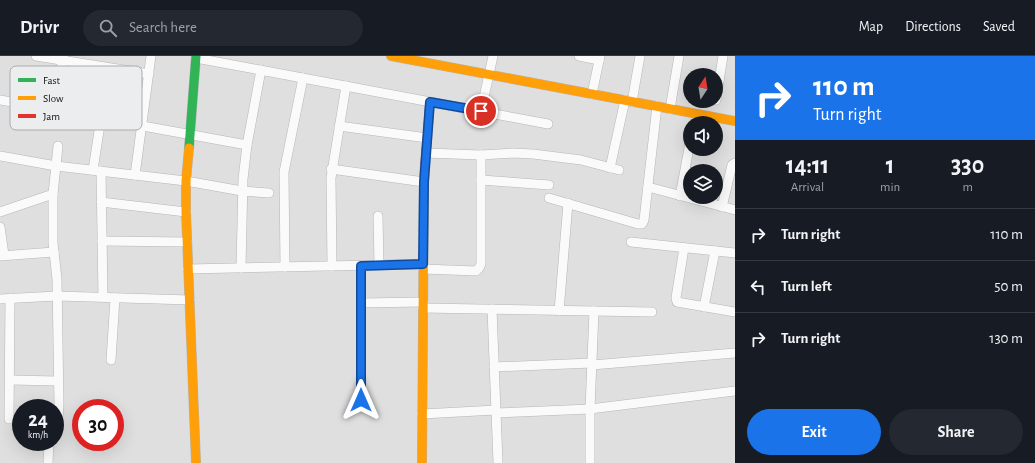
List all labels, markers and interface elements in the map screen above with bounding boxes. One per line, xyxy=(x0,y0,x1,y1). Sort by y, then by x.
search box xyxy=(83,10,363,46)
icon: search xyxy=(97,17,119,39)
text: Drivr xyxy=(20,18,59,37)
text: Search here xyxy=(129,20,197,35)
text: Map xyxy=(859,20,883,34)
text: Directions xyxy=(905,20,961,34)
text: Saved xyxy=(983,20,1015,34)
legend xyxy=(10,66,142,130)
north arrow xyxy=(683,68,723,108)
map controls xyxy=(683,68,723,204)
icon: right xyxy=(747,72,799,124)
text: 110 m xyxy=(813,73,875,101)
text: Fast xyxy=(43,75,61,86)
text: Slow xyxy=(43,93,64,104)
pin xyxy=(464,94,498,128)
icon: arrive xyxy=(470,100,492,122)
text: Turn right xyxy=(813,106,882,124)
text: Jam xyxy=(43,111,60,122)
button: sound xyxy=(683,116,723,156)
text: 14:11 xyxy=(786,154,829,178)
text: 1 xyxy=(886,154,894,178)
text: 330 xyxy=(951,154,984,178)
button: layers xyxy=(683,164,723,204)
text: Arrival xyxy=(791,181,824,194)
text: min xyxy=(880,181,900,194)
text: m xyxy=(962,181,973,194)
icon: right xyxy=(747,224,769,246)
text: Turn right xyxy=(781,227,840,242)
text: 110 m xyxy=(990,227,1023,242)
icon: left xyxy=(747,276,769,298)
text: Turn left xyxy=(781,279,832,294)
text: 50 m xyxy=(994,279,1023,294)
icon: right xyxy=(747,328,769,350)
text: Turn right xyxy=(781,331,840,346)
text: 130 m xyxy=(989,331,1023,346)
position arrow xyxy=(340,379,382,421)
speed limit sign: 30 xyxy=(72,399,124,451)
button: Exit xyxy=(747,409,881,455)
button: Share xyxy=(889,409,1023,455)
text: 24 xyxy=(28,410,48,430)
text: km/h xyxy=(28,430,48,440)

